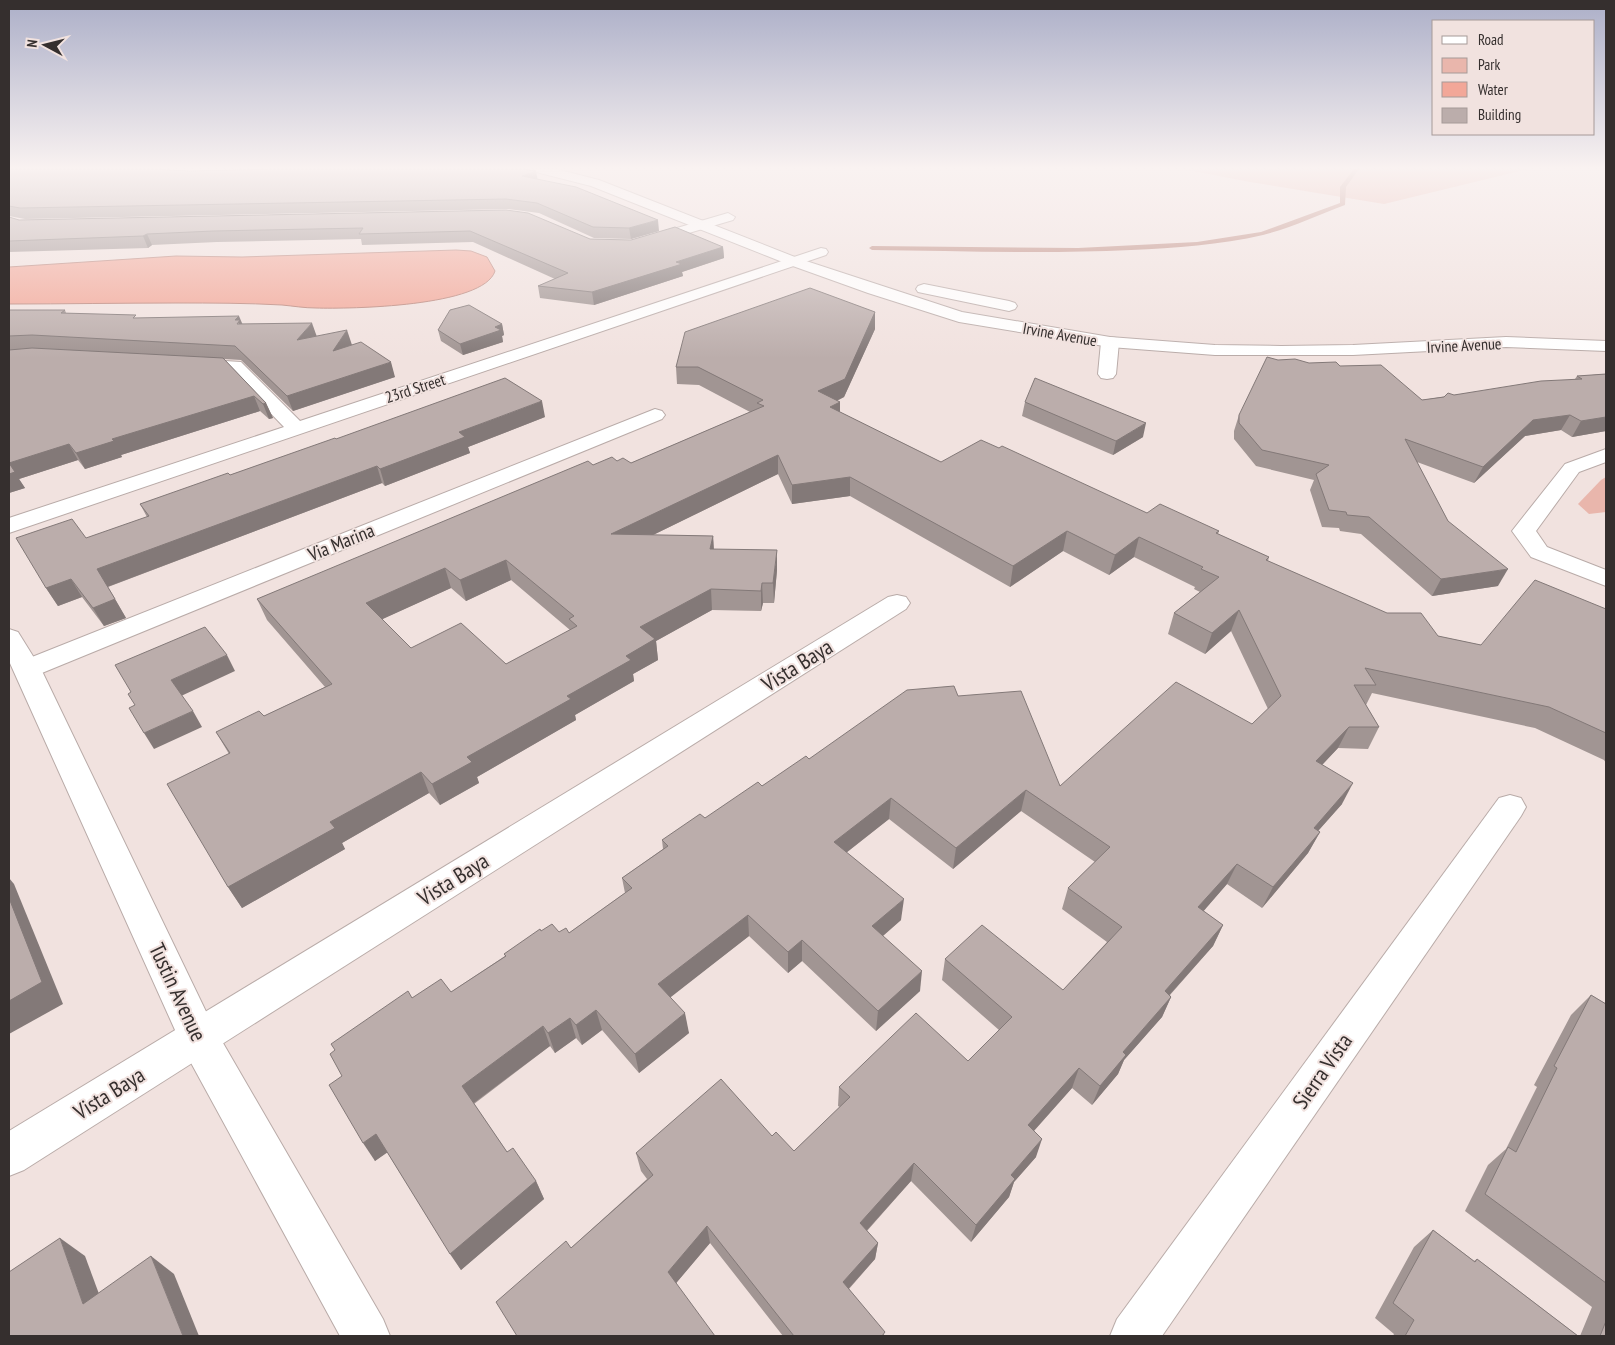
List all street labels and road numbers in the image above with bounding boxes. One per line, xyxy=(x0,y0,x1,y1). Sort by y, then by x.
street label: Irvine Avenue xyxy=(1021,318,1099,350)
street label: Irvine Avenue xyxy=(1426,333,1502,357)
street label: 23rd Street xyxy=(382,369,448,407)
street label: Via Marina xyxy=(303,518,378,567)
street label: Vista Baya xyxy=(756,632,838,698)
street label: Vista Baya xyxy=(412,846,494,912)
street label: Tustin Avenue xyxy=(143,938,213,1046)
street label: Sierra Vista xyxy=(1286,1028,1358,1114)
street label: Vista Baya xyxy=(68,1060,150,1126)

